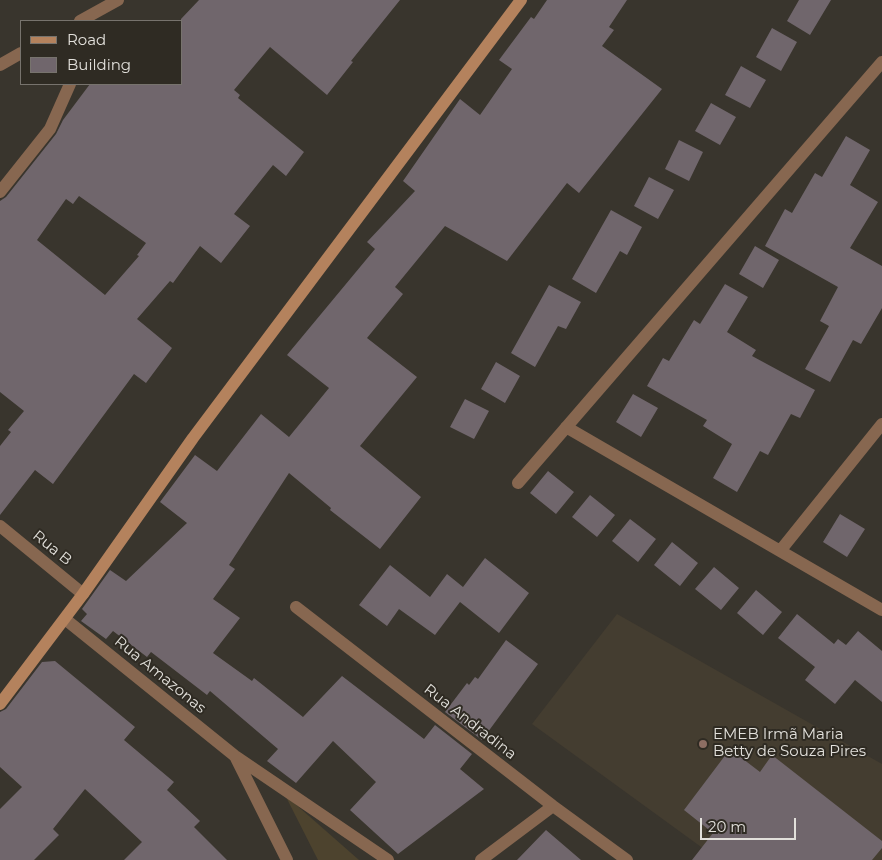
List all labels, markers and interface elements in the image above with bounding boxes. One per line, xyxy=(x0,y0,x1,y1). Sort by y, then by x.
legend xyxy=(20,20,182,85)
text: Road xyxy=(67,30,106,49)
text: Building xyxy=(67,55,131,74)
street label: Rua B xyxy=(29,527,75,569)
street label: Rua Amazonas xyxy=(111,633,209,717)
street label: Rua Andradina xyxy=(420,680,520,764)
place label: EMEB Irmã Maria Betty de Souza Pires xyxy=(713,726,866,761)
marker: EMEB Irmã Maria Betty de Souza Pires xyxy=(697,738,709,750)
scale bar xyxy=(702,808,798,840)
text: 20 m xyxy=(708,817,746,836)

